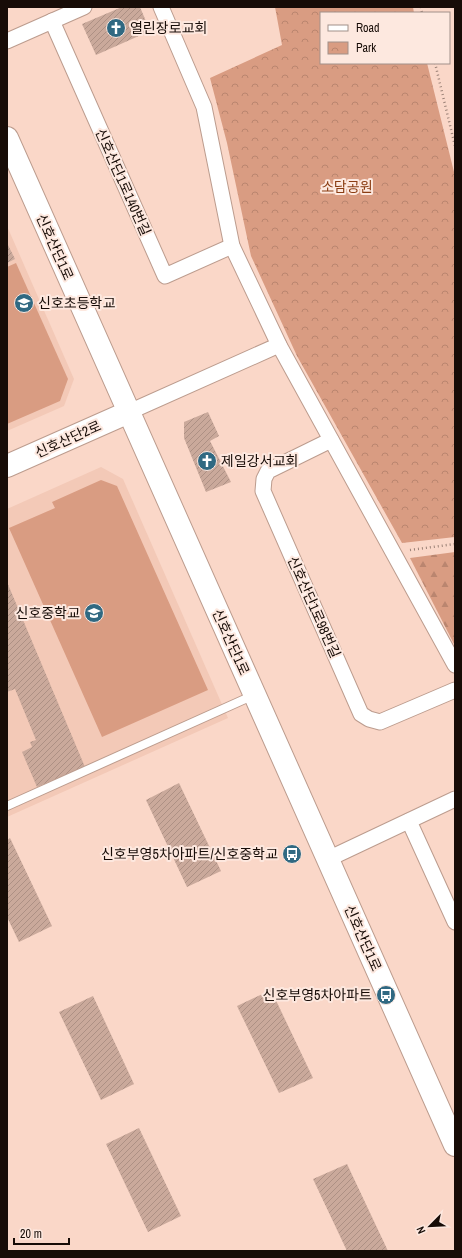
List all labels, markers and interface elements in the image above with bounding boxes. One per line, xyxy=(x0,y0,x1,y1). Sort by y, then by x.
legend xyxy=(320,12,450,64)
church icon: 열린장로교회 xyxy=(105,17,127,39)
place label: 열린장로교회 xyxy=(130,19,207,37)
text: Road xyxy=(356,20,380,36)
text: Park xyxy=(356,40,376,56)
street label: 신호산단1로140번길 xyxy=(91,125,155,239)
park label: 소담공원 xyxy=(321,178,373,196)
street label: 신호산단1로 xyxy=(32,211,78,283)
school or university icon: 신호초등학교 xyxy=(13,292,35,314)
place label: 신호초등학교 xyxy=(38,294,115,312)
street label: 신호산단2로 xyxy=(32,416,104,462)
church icon: 제일강서교회 xyxy=(196,450,218,472)
place label: 제일강서교회 xyxy=(221,452,298,470)
street label: 신호산단1로98번길 xyxy=(284,553,344,661)
school or university icon: 신호중학교 xyxy=(83,602,105,624)
place label: 신호중학교 xyxy=(16,604,80,622)
street label: 신호산단1로 xyxy=(208,606,254,678)
bus stop icon: 신호부영5차아파트/신호중학교 xyxy=(281,843,303,865)
place label: 신호부영5차아파트/신호중학교 xyxy=(101,845,278,863)
street label: 신호산단1로 xyxy=(340,902,386,974)
bus stop icon: 신호부영5차아파트 xyxy=(375,984,397,1006)
place label: 신호부영5차아파트 xyxy=(263,986,372,1004)
north arrow xyxy=(410,1206,450,1246)
scale bar xyxy=(14,1220,69,1246)
text: N xyxy=(413,1224,429,1236)
text: 20 m xyxy=(20,1226,42,1242)

